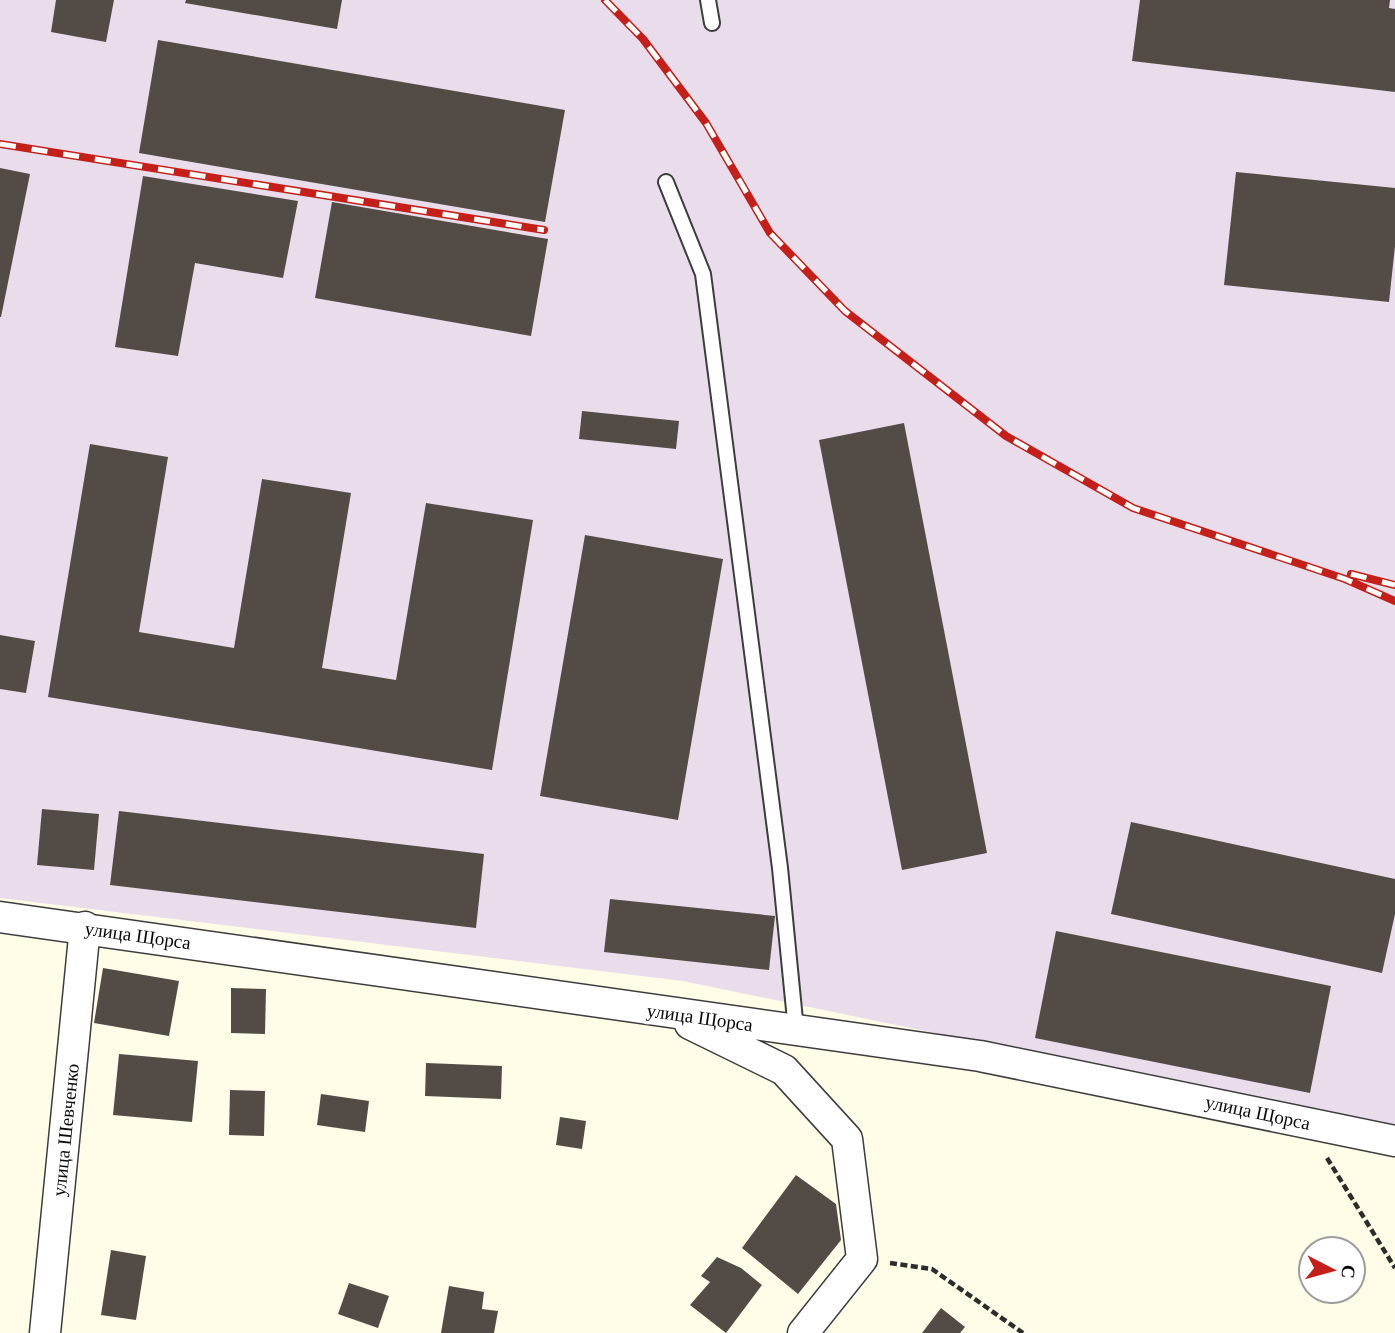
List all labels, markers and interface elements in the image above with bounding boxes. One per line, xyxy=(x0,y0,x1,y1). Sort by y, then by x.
street label: улица Щорса xyxy=(84,918,193,953)
street label: улица Щорса xyxy=(646,1000,755,1035)
street label: улица Шевченко xyxy=(48,1063,83,1198)
street label: улица Щорса xyxy=(1203,1091,1313,1134)
north arrow xyxy=(1297,1235,1367,1305)
text: С xyxy=(1337,1264,1360,1280)

